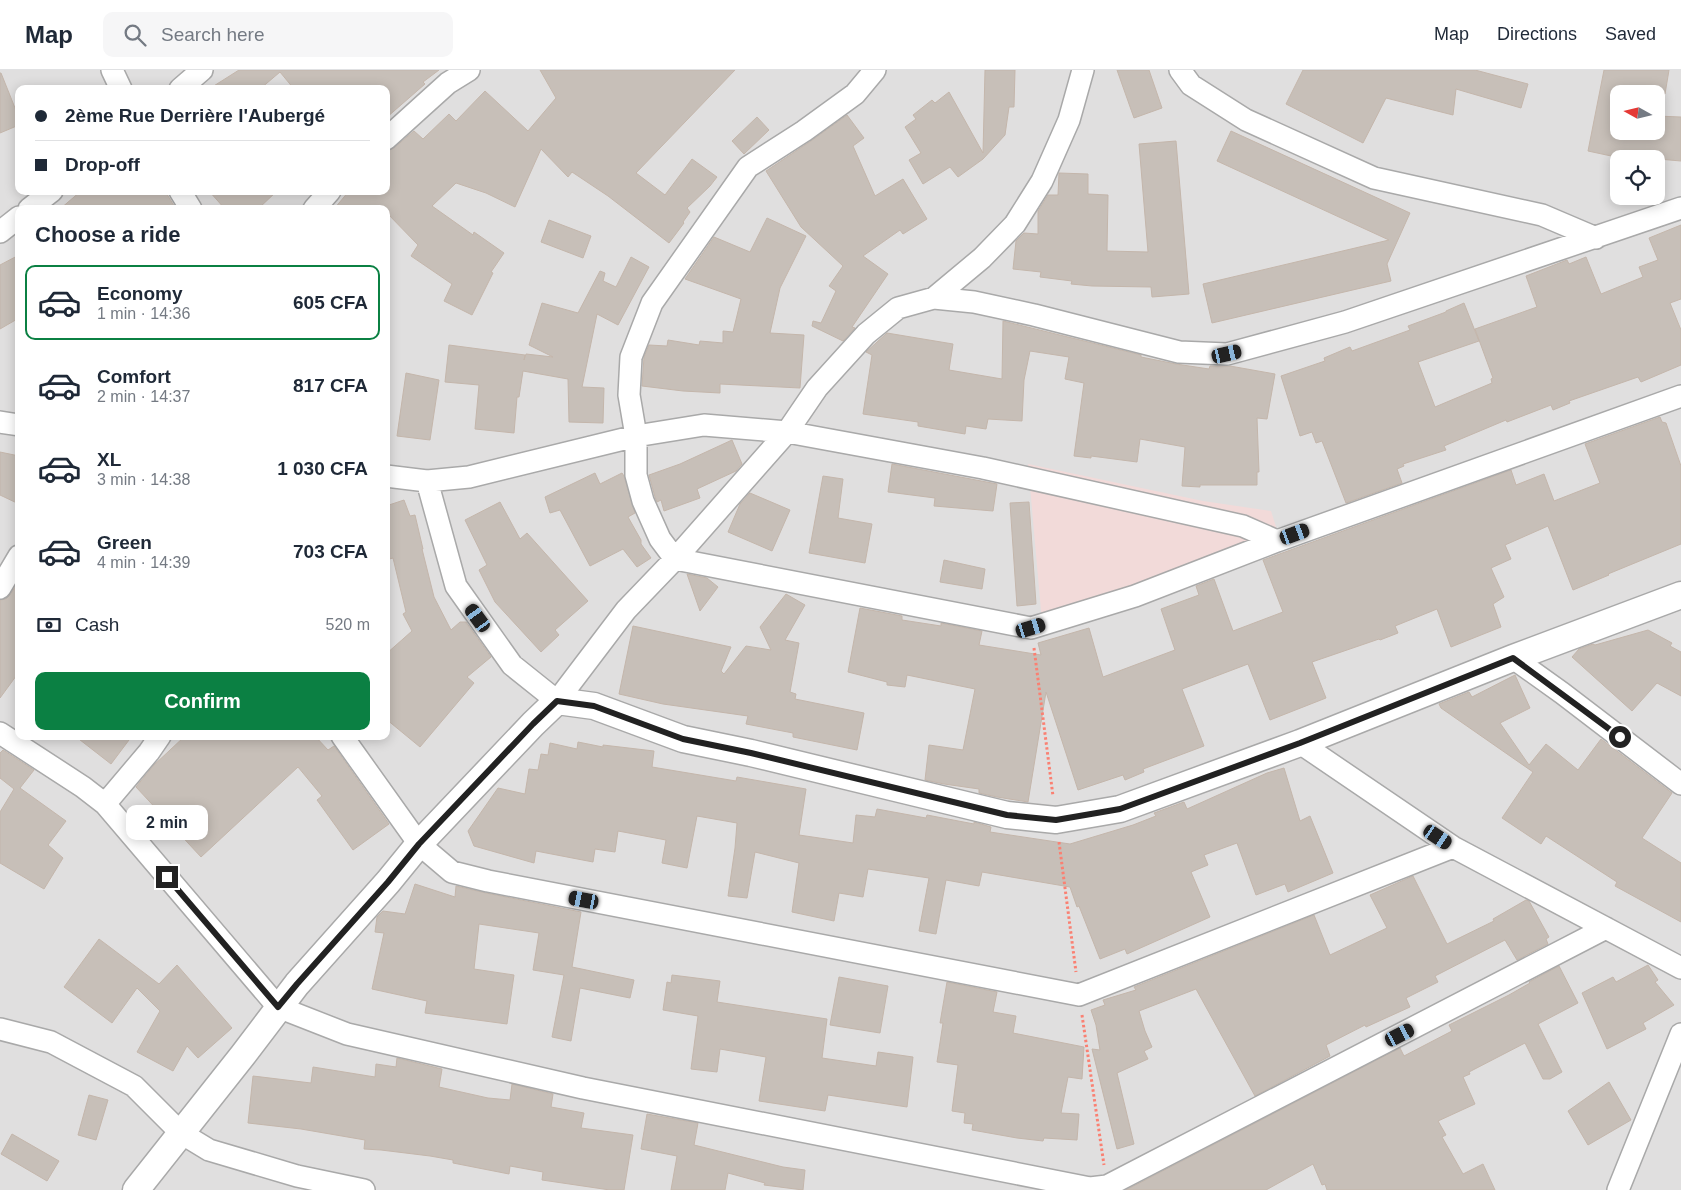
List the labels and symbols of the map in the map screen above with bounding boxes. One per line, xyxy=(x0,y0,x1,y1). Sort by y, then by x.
north arrow xyxy=(1610,85,1665,140)
car xyxy=(1210,343,1243,365)
car xyxy=(1278,522,1311,546)
car xyxy=(463,601,492,635)
car xyxy=(1014,616,1047,640)
route start xyxy=(1609,726,1631,748)
callout: 2 min xyxy=(126,804,208,840)
car xyxy=(1421,822,1454,852)
route end xyxy=(156,866,178,888)
car xyxy=(567,890,600,910)
car xyxy=(1383,1022,1416,1048)

